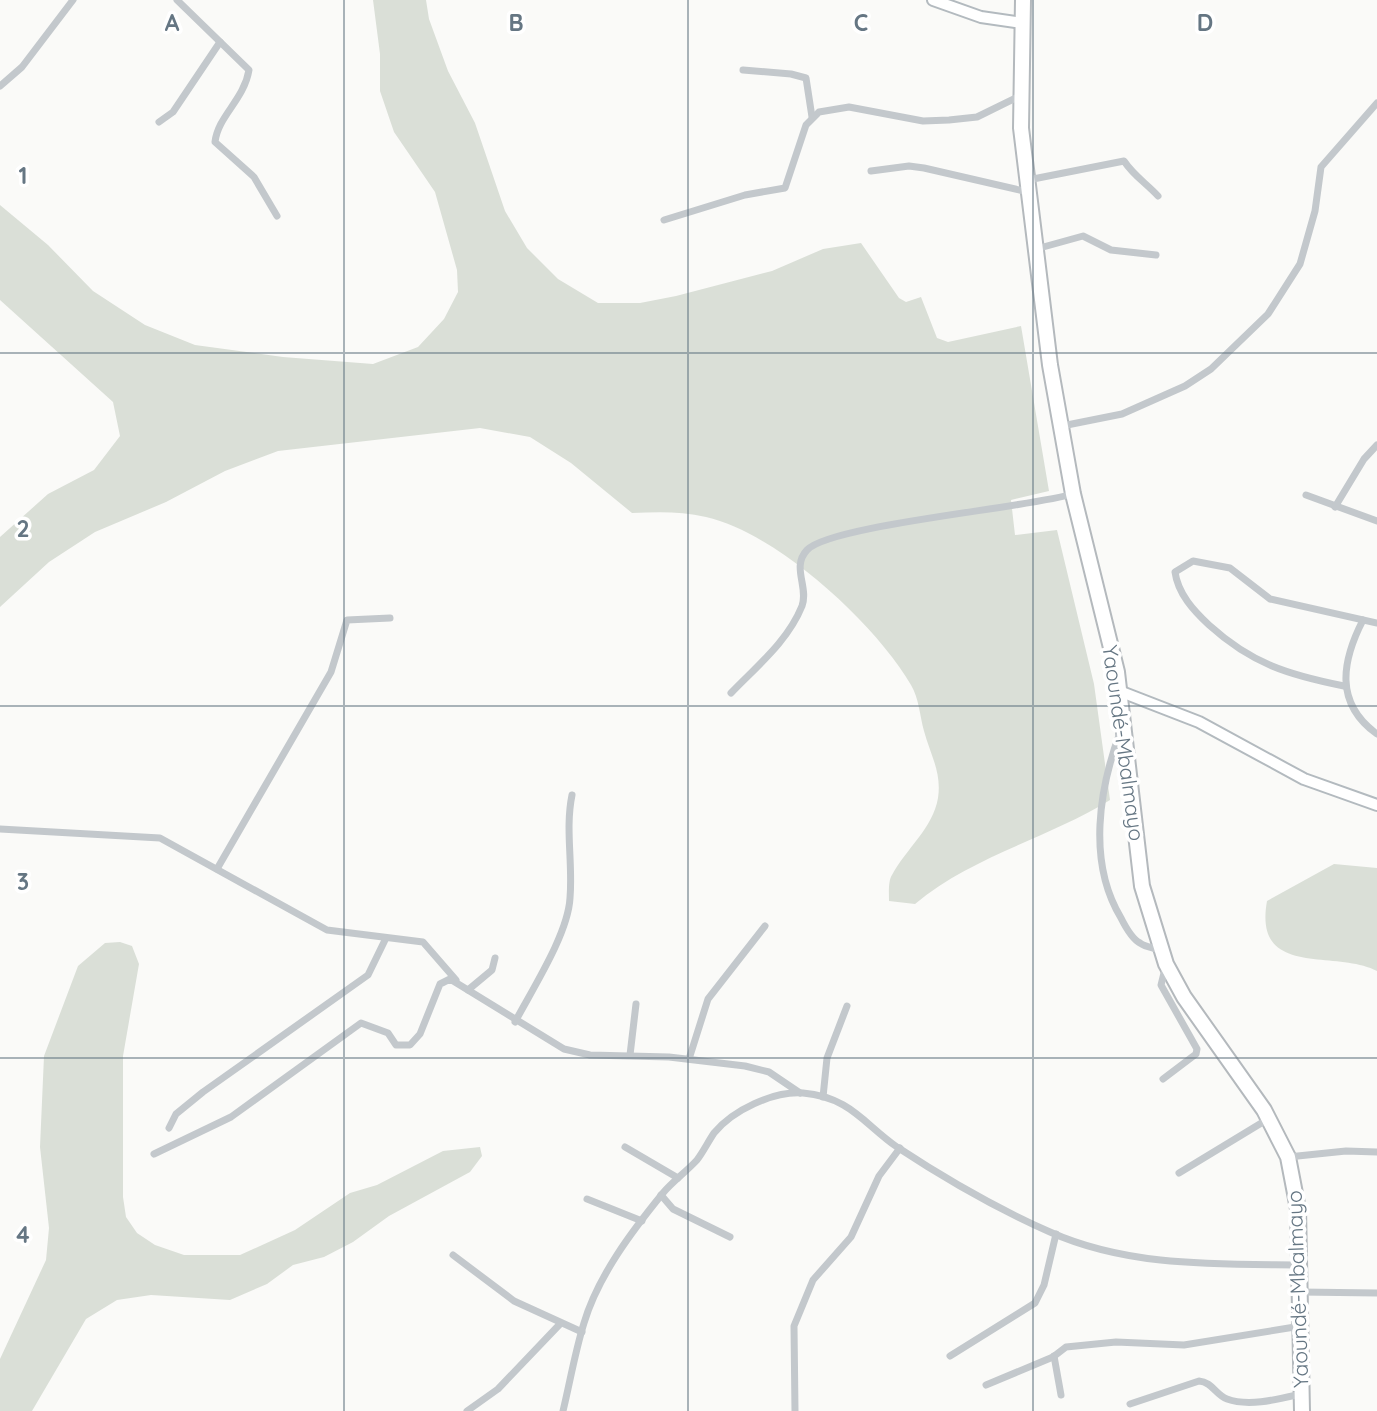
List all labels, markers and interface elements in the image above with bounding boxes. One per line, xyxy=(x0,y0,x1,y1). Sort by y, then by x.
text: A xyxy=(165,8,180,37)
text: B xyxy=(508,8,524,37)
text: C xyxy=(854,8,868,37)
text: D xyxy=(1197,8,1213,37)
text: 1 xyxy=(19,161,27,190)
text: 2 xyxy=(16,514,30,543)
street label: Yaoundé-Mbalmayo xyxy=(1097,643,1151,842)
text: 3 xyxy=(17,867,29,896)
street label: Yaoundé-Mbalmayo xyxy=(1281,1190,1313,1388)
text: 4 xyxy=(16,1220,30,1249)

